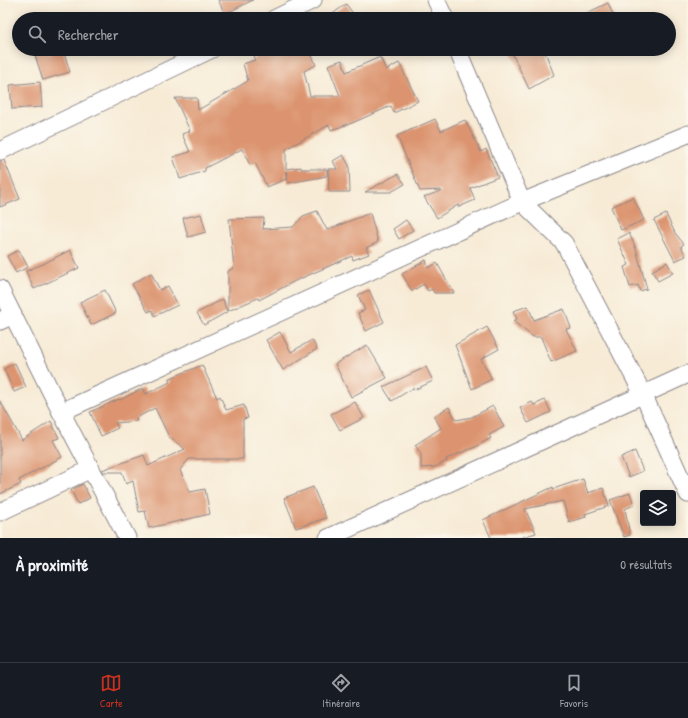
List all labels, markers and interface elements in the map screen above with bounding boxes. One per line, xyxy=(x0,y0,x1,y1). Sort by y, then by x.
search box xyxy=(12,12,676,56)
icon: search xyxy=(26,23,48,45)
text: Rechercher xyxy=(58,24,119,45)
map controls xyxy=(640,490,676,526)
button: layers xyxy=(640,490,676,526)
text: À proximité xyxy=(16,553,88,576)
text: 0 résultats xyxy=(620,555,672,573)
tab: Carte xyxy=(100,672,123,710)
tab: Itinéraire xyxy=(322,672,360,710)
tab: Favoris xyxy=(560,672,588,710)

